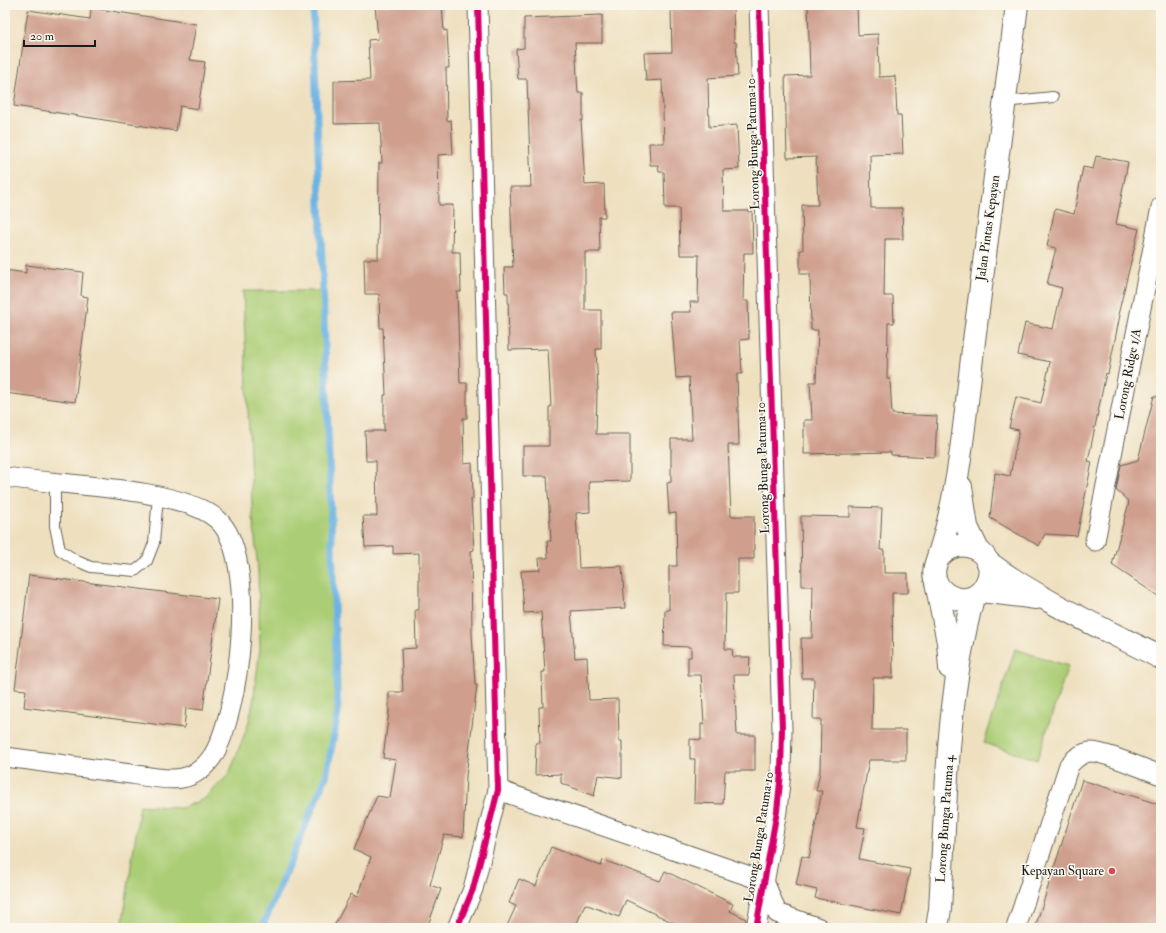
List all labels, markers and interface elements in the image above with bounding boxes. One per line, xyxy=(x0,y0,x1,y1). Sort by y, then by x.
scale bar xyxy=(24,22,95,48)
text: 20 m xyxy=(30,29,55,44)
street label: Lorong Bunga Patuma 10 xyxy=(743,78,763,210)
street label: Jalan Pintas Kepayan xyxy=(973,174,1004,283)
street label: Lorong Ridge 1/A xyxy=(1111,326,1145,421)
street label: Lorong Bunga Patuma 10 xyxy=(753,402,773,534)
street label: Lorong Bunga Patuma 4 xyxy=(933,754,958,883)
street label: Lorong Bunga Patuma 10 xyxy=(741,771,777,903)
place label: Kepayan Square xyxy=(1021,863,1105,880)
marker: Kepayan Square xyxy=(1107,866,1117,876)

